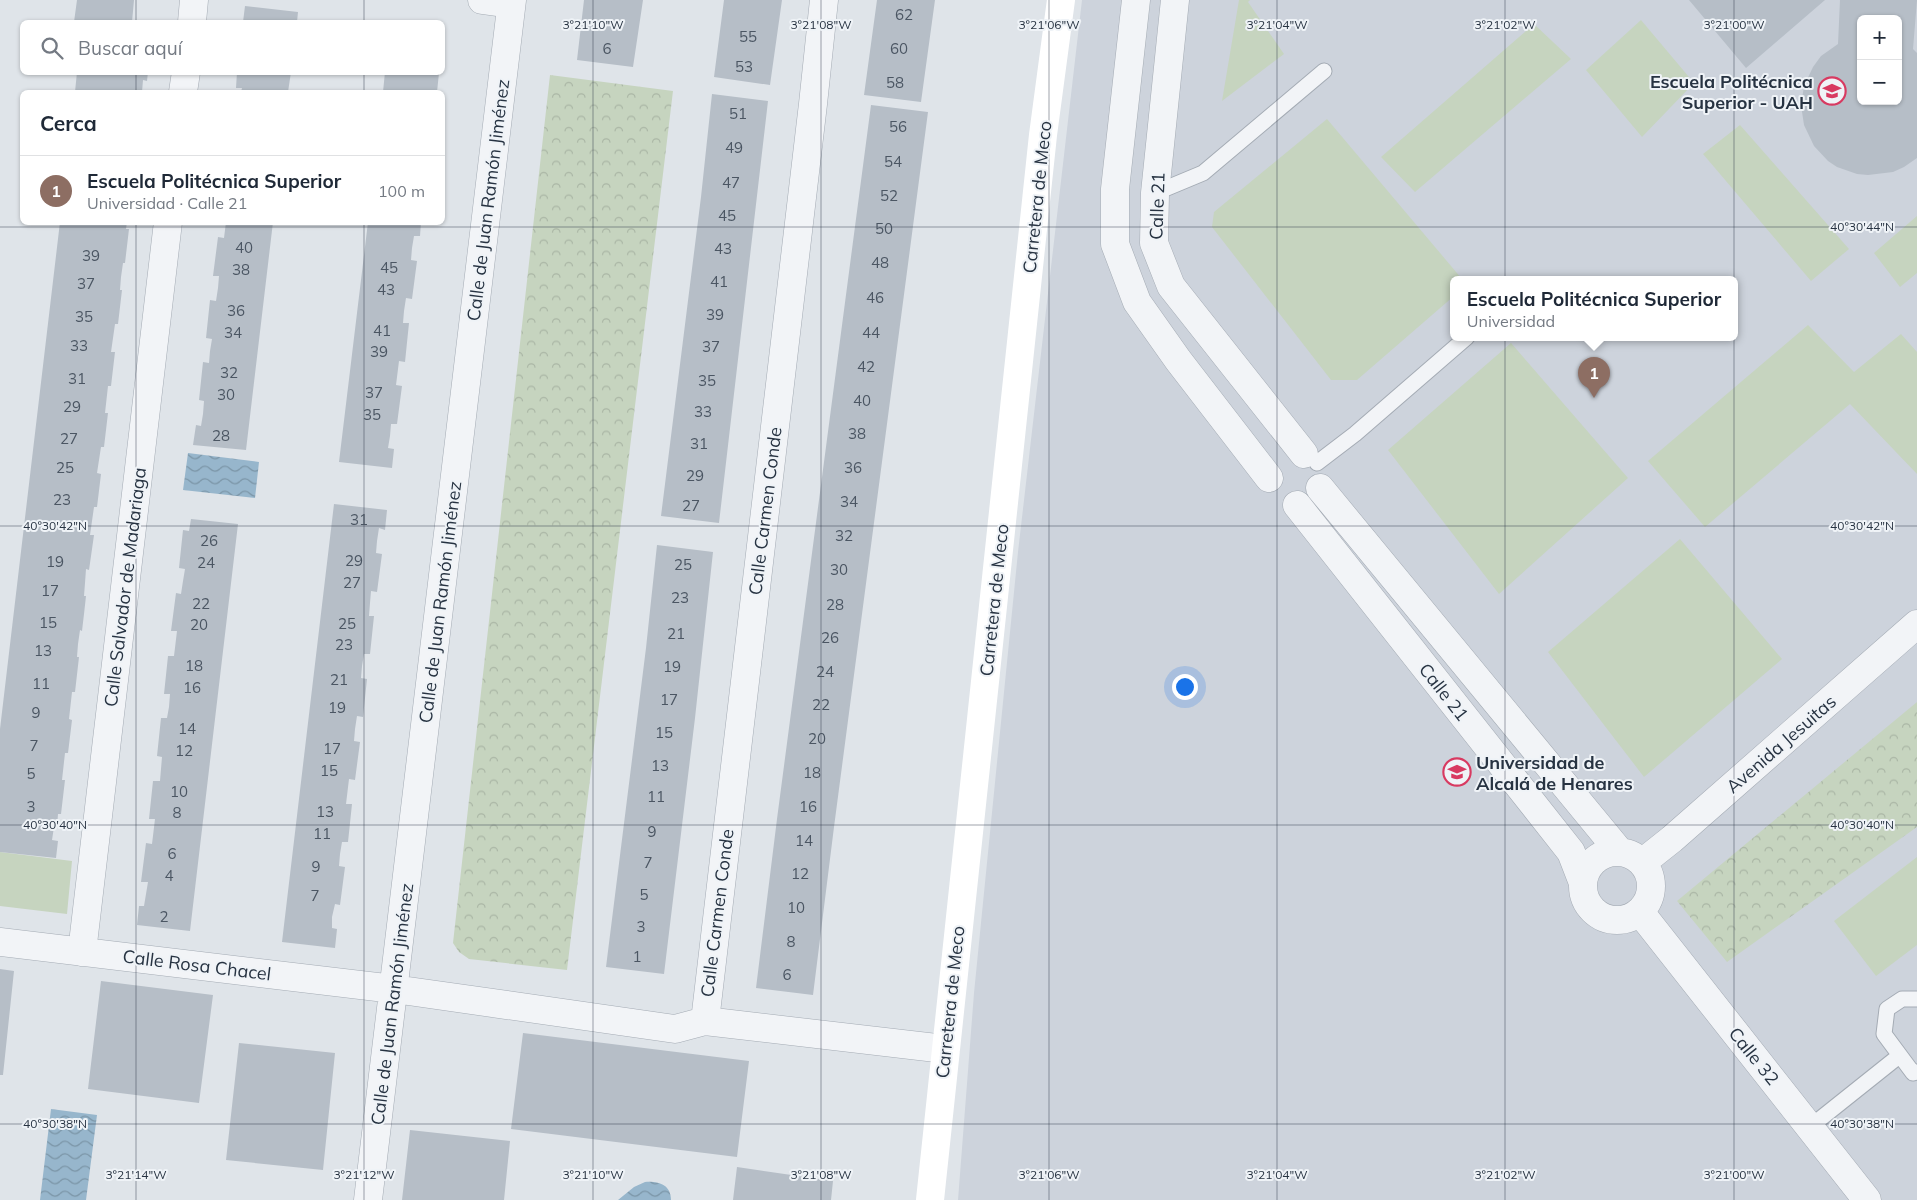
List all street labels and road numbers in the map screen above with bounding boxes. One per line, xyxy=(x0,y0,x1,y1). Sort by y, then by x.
street label: Calle de Juan Ramón Jiménez xyxy=(462,78,514,322)
street label: Carretera de Meco xyxy=(1018,120,1056,274)
street label: Calle 21 xyxy=(1144,172,1170,240)
street label: Calle Carmen Conde xyxy=(743,426,787,596)
street label: Calle Salvador de Madariaga xyxy=(99,466,151,708)
street label: Calle de Juan Ramón Jiménez xyxy=(414,480,466,724)
street label: Carretera de Meco xyxy=(975,523,1013,677)
street label: Calle 21 xyxy=(1414,658,1474,726)
street label: Avenida Jesuitas xyxy=(1721,690,1841,798)
street label: Calle Carmen Conde xyxy=(695,828,739,998)
street label: Calle de Juan Ramón Jiménez xyxy=(366,882,418,1126)
street label: Carretera de Meco xyxy=(931,925,969,1079)
street label: Calle Rosa Chacel xyxy=(122,944,272,986)
street label: Calle 32 xyxy=(1724,1023,1784,1089)

